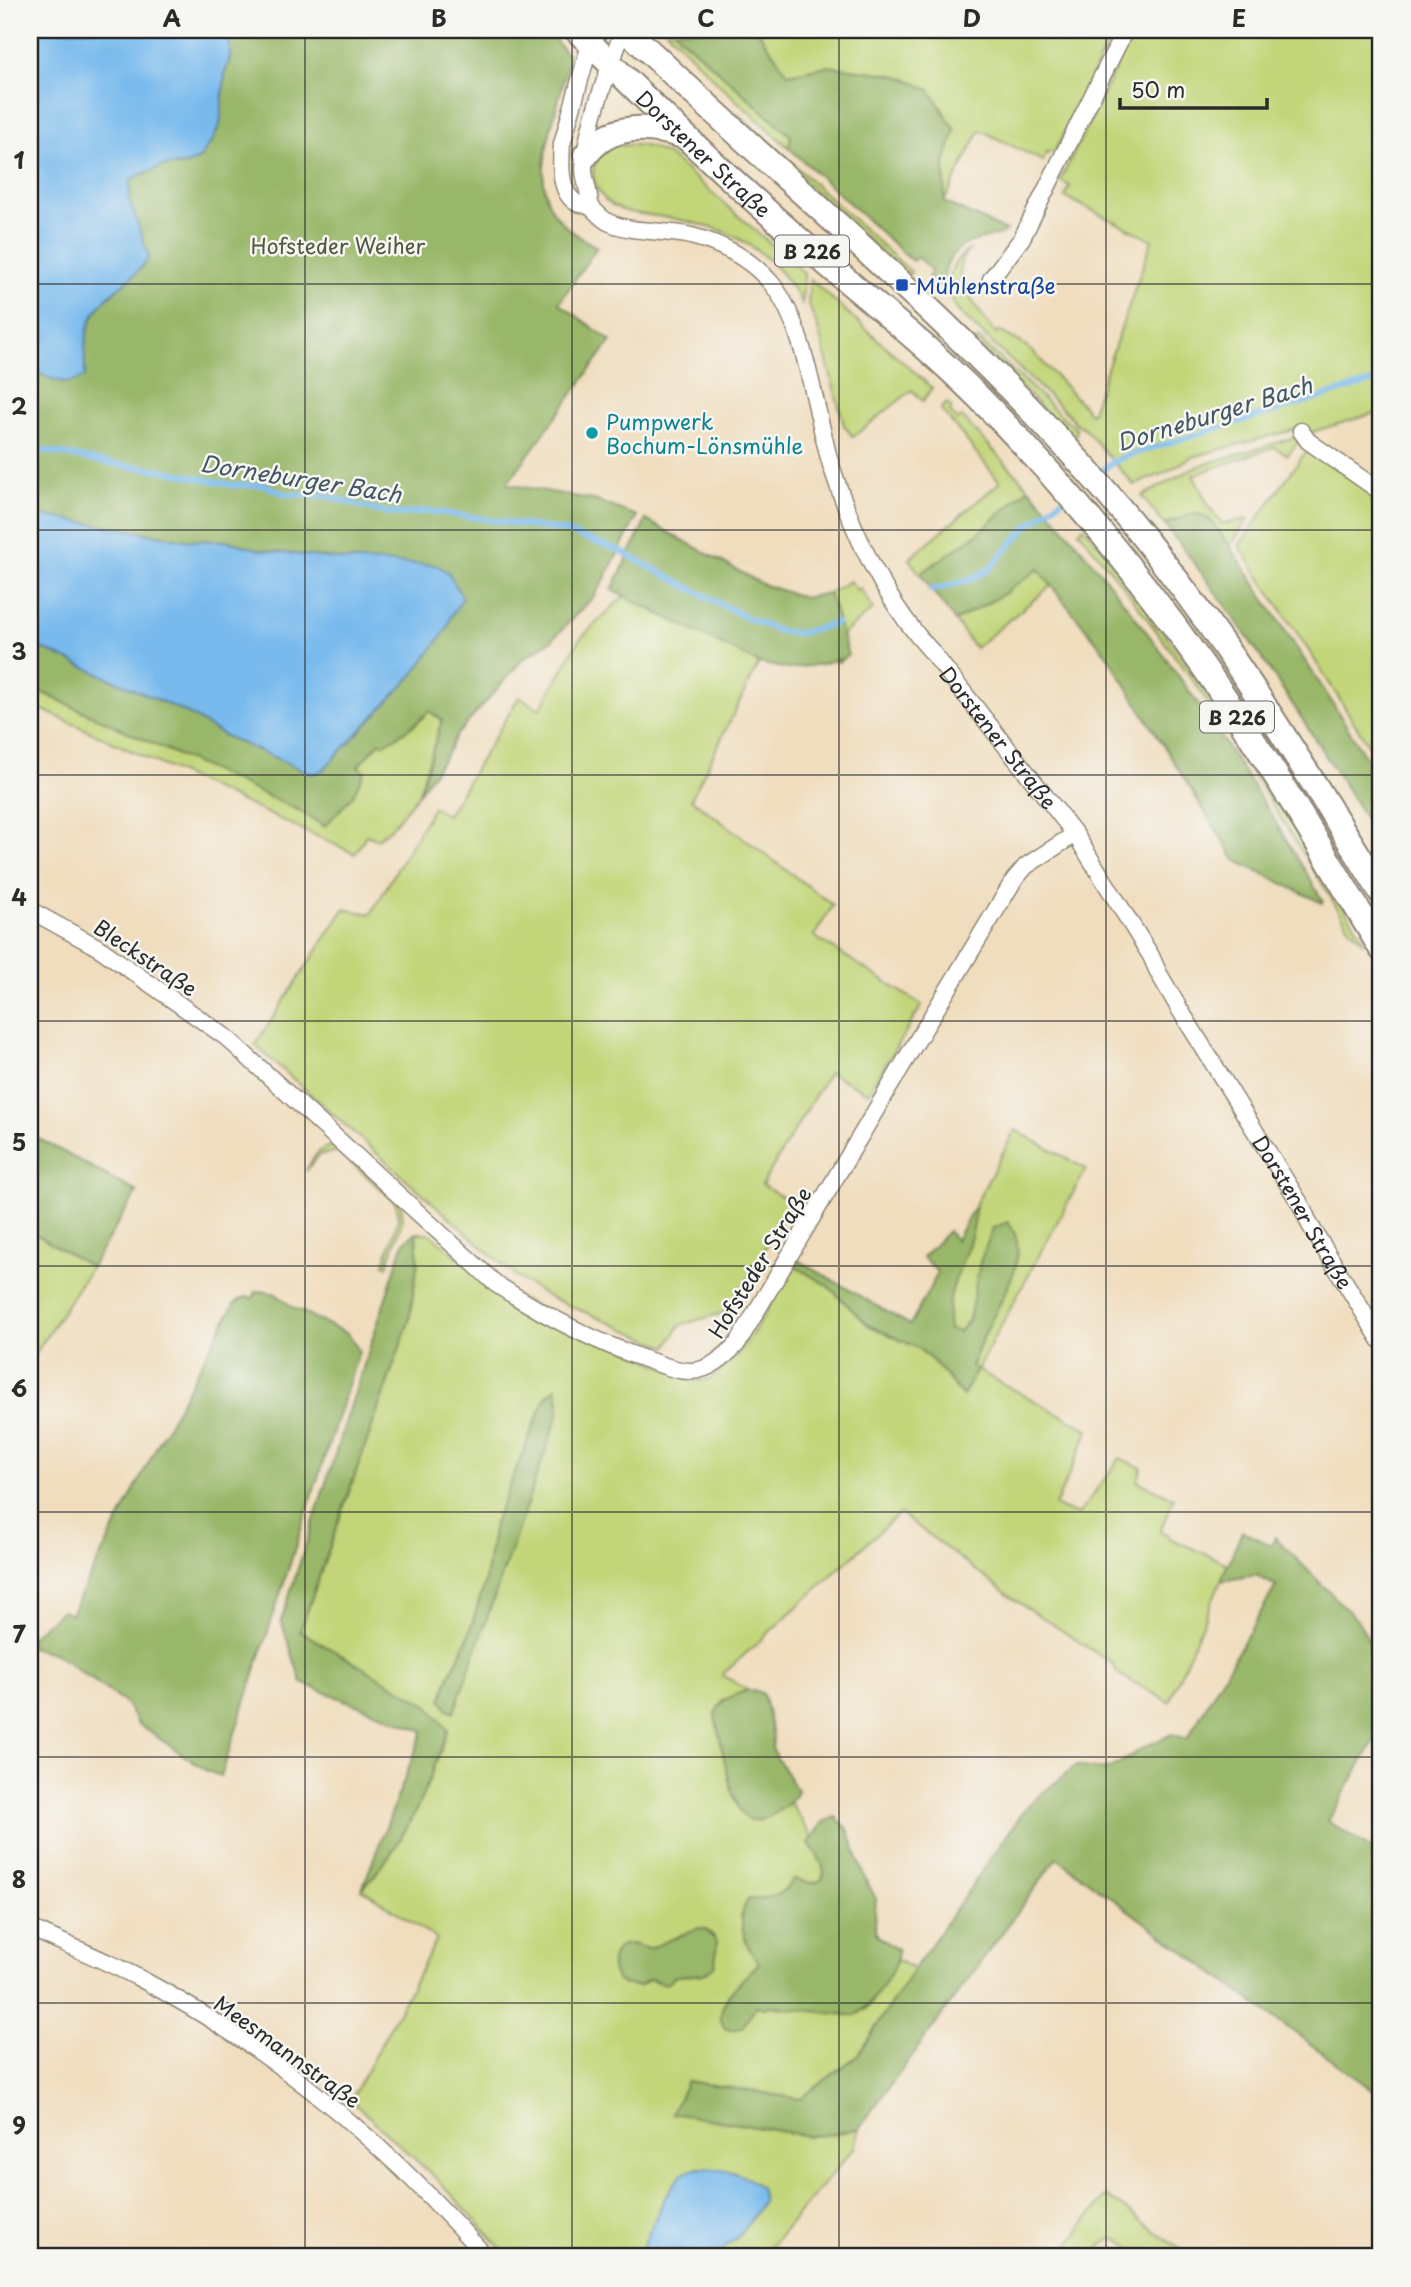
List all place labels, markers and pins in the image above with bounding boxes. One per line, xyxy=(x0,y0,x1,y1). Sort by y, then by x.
place label: Mühlenstraße xyxy=(916,269,1056,301)
marker: Mühlenstraße xyxy=(894,277,910,293)
place label: Pumpwerk Bochum-Lönsmühle xyxy=(606,405,803,461)
marker: Pumpwerk Bochum-Lönsmühle xyxy=(584,425,600,441)

